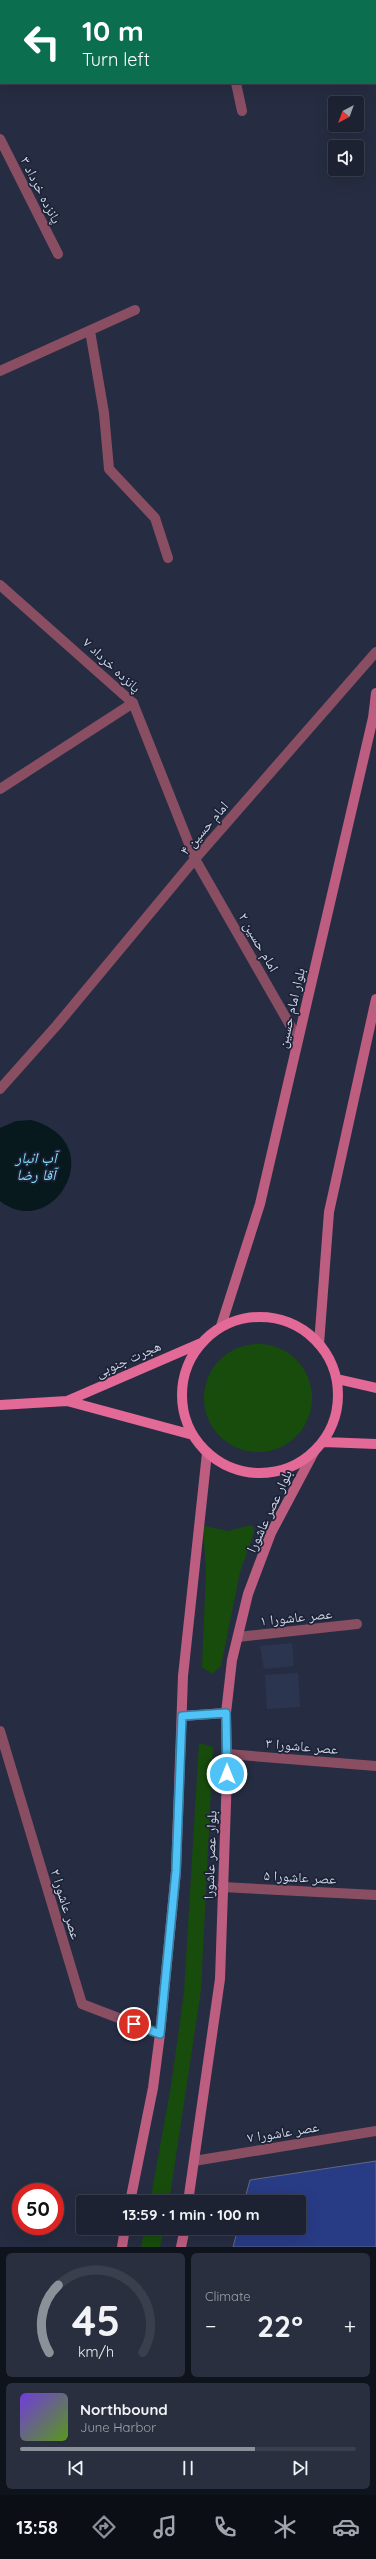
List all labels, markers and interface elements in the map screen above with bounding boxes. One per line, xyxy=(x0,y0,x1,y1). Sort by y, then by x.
text: 10 m xyxy=(82,13,144,48)
icon: left xyxy=(16,16,68,68)
text: Turn left xyxy=(82,48,150,71)
north arrow xyxy=(328,96,364,132)
map controls xyxy=(328,96,364,176)
button: sound xyxy=(328,140,364,176)
street label: پانزده خرداد ۳ xyxy=(16,153,66,227)
street label: پانزده خرداد ۷ xyxy=(79,634,145,697)
street label: امام حسین ۴ xyxy=(176,797,233,859)
street label: امام حسین ۲ xyxy=(234,909,283,975)
street label: بلوار امام حسین xyxy=(273,966,310,1050)
water label: آب انبار آقا رضا xyxy=(15,1148,61,1184)
street label: هجرت جنوبی xyxy=(92,1337,164,1381)
street label: بلوار عصر عاشورا xyxy=(242,1467,296,1555)
street label: عصر عاشورا ۱ xyxy=(259,1604,333,1630)
street label: عصر عاشورا ۳ xyxy=(265,1734,339,1758)
position arrow xyxy=(206,1753,248,1795)
street label: بلوار عصر عاشورا xyxy=(199,1810,221,1900)
street label: عصر عاشورا ۵ xyxy=(263,1866,337,1888)
street label: عصر عاشورا ۲ xyxy=(47,1867,85,1941)
pin xyxy=(117,2007,151,2041)
icon: arrive xyxy=(123,2013,145,2035)
street label: عصر عاشورا ۷ xyxy=(246,2117,320,2147)
speed limit sign: 50 xyxy=(12,2183,64,2235)
text: 13:59 · 1 min · 100 m xyxy=(122,2205,260,2224)
text: Climate xyxy=(205,2288,251,2304)
text: 45 xyxy=(71,2294,120,2346)
text: 22° xyxy=(257,2307,303,2345)
text: − xyxy=(205,2312,216,2340)
text: + xyxy=(344,2312,356,2340)
text: km/h xyxy=(77,2343,114,2361)
text: Northbound xyxy=(80,2400,168,2419)
text: June Harbor xyxy=(80,2419,156,2435)
icon: previous xyxy=(65,2457,87,2479)
icon: pause xyxy=(177,2457,199,2479)
icon: next xyxy=(289,2457,311,2479)
icon: directions xyxy=(90,2513,118,2541)
icon: music xyxy=(151,2513,179,2541)
icon: phone xyxy=(211,2513,239,2541)
icon: climate xyxy=(271,2513,299,2541)
icon: car xyxy=(332,2513,360,2541)
text: 13:58 xyxy=(16,2516,58,2539)

